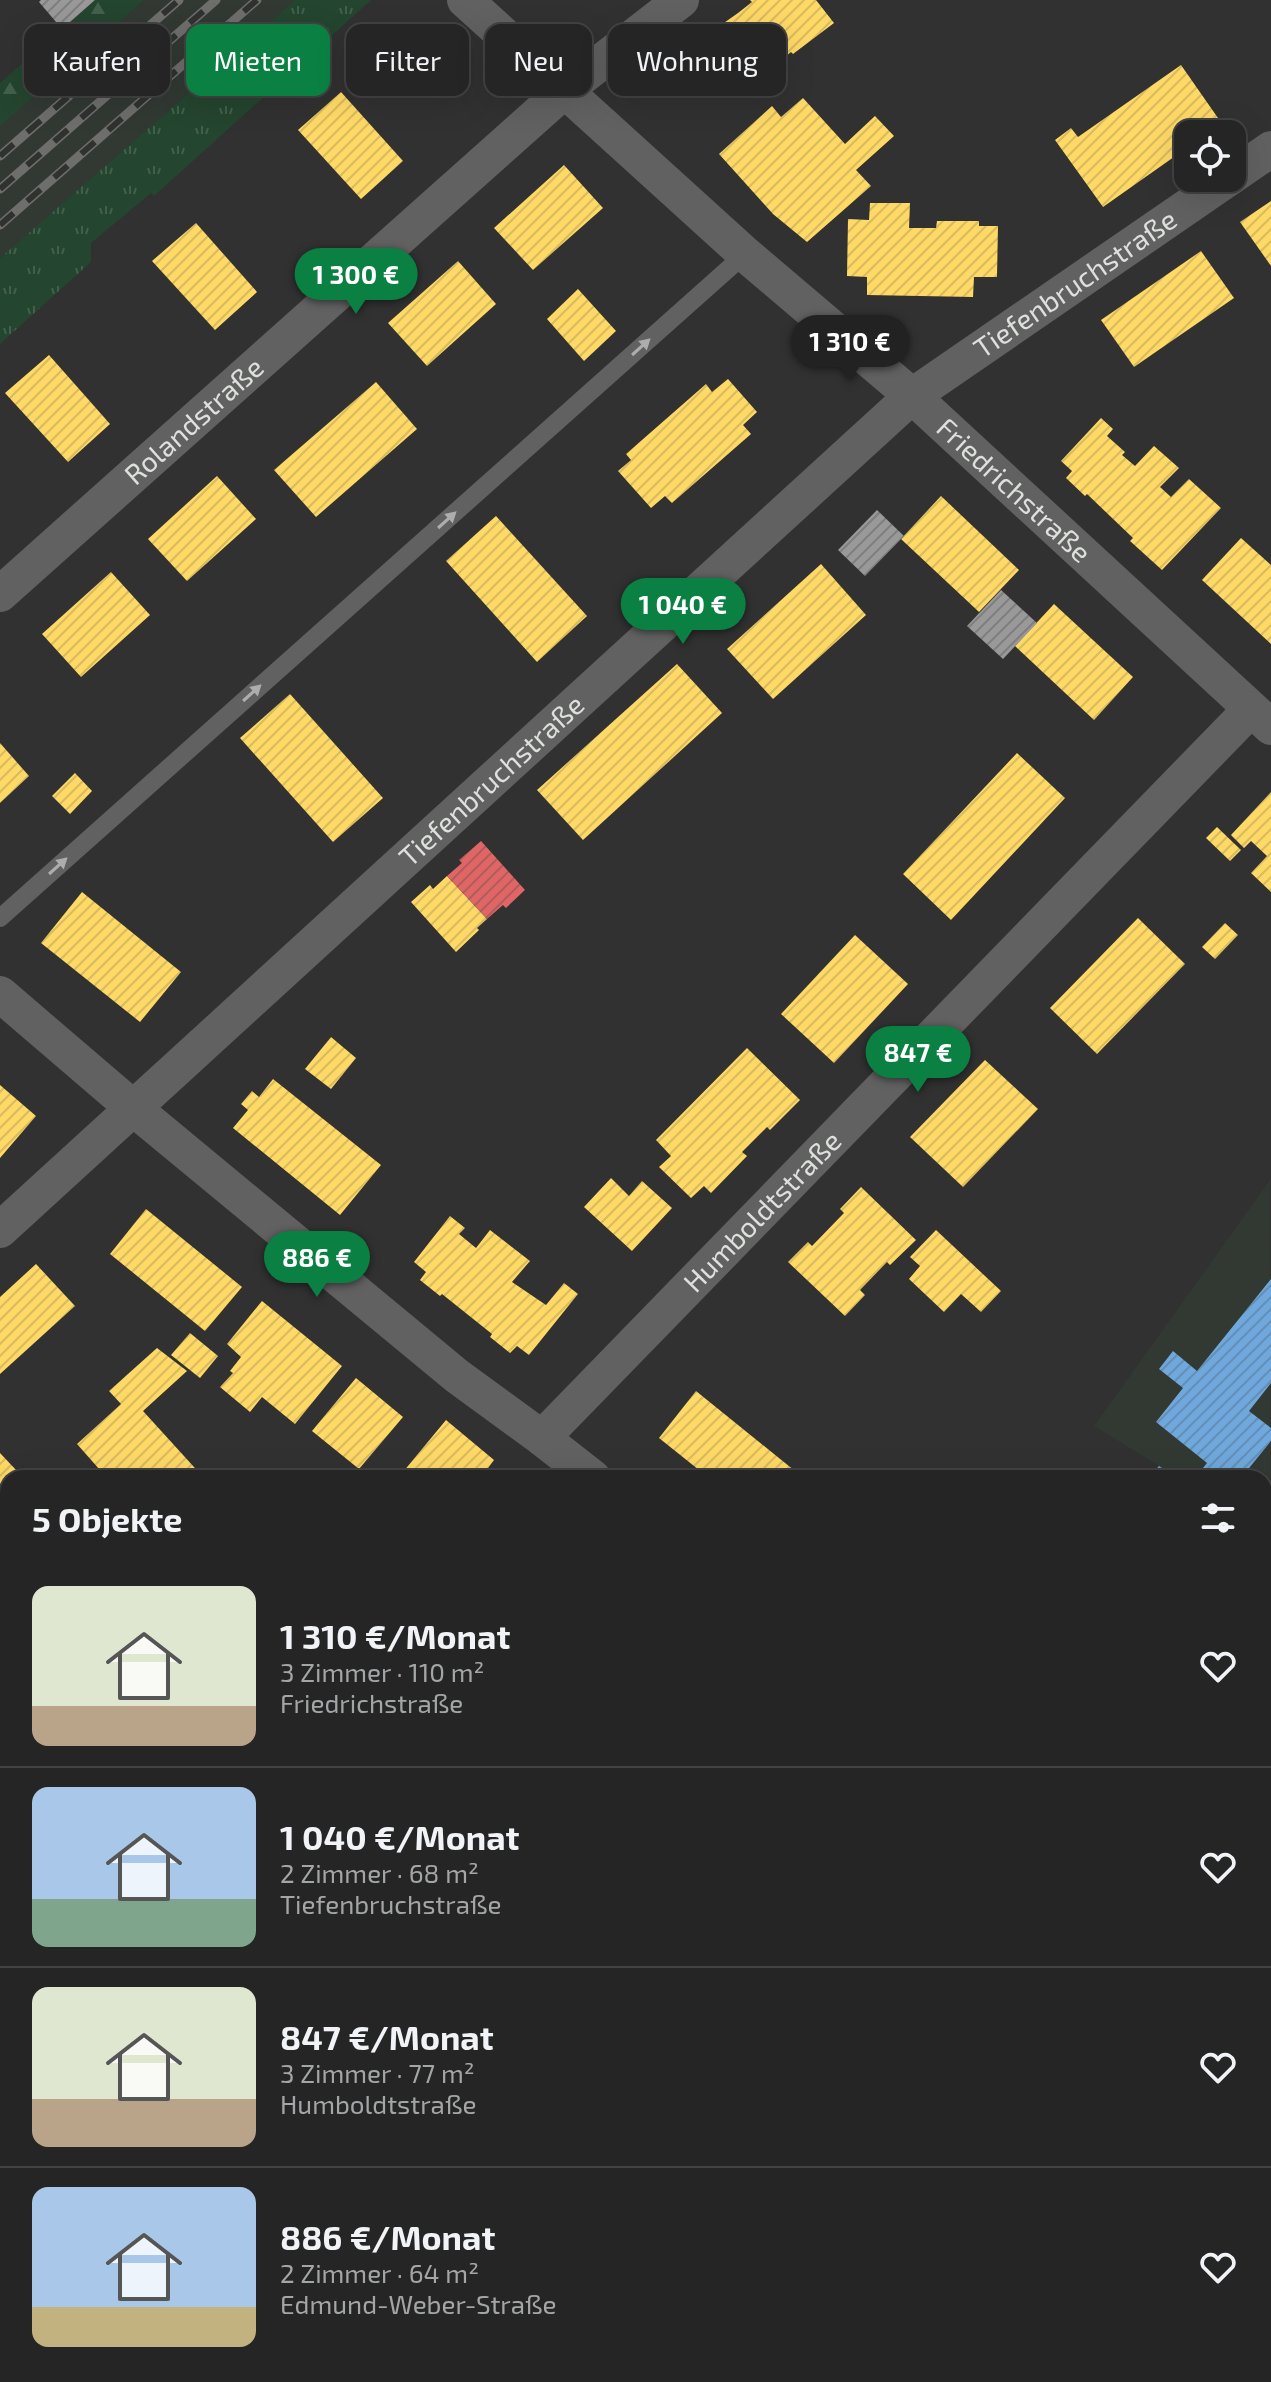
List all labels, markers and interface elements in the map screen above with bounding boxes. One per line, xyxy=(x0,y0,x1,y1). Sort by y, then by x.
chip: Kaufen xyxy=(24,24,170,96)
chip: Mieten xyxy=(186,24,330,96)
chip: Filter xyxy=(346,24,469,96)
chip: Neu xyxy=(485,24,592,96)
chip: Wohnung xyxy=(608,24,786,96)
map controls xyxy=(1174,120,1246,192)
button: locate xyxy=(1174,120,1246,192)
street label: Tiefenbruchstraße xyxy=(967,201,1183,365)
pin: 1 300 € xyxy=(282,248,430,316)
text: 1 300 € xyxy=(313,258,399,289)
pin: 1 310 € xyxy=(776,315,924,383)
text: 1 310 € xyxy=(809,325,891,356)
one-way arrow xyxy=(630,339,650,356)
street label: Rolandstraße xyxy=(117,349,270,491)
street label: Friedrichstraße xyxy=(931,410,1099,569)
one-way arrow xyxy=(436,512,456,529)
pin: 1 040 € xyxy=(609,578,757,646)
text: 1 040 € xyxy=(639,588,727,619)
one-way arrow xyxy=(242,685,262,702)
street label: Tiefenbruchstraße xyxy=(391,687,590,873)
one-way arrow xyxy=(49,857,68,875)
pin: 847 € xyxy=(862,1026,974,1094)
text: 847 € xyxy=(884,1036,952,1067)
street label: Humboldtstraße xyxy=(676,1123,848,1298)
pin: 886 € xyxy=(261,1231,373,1299)
text: 886 € xyxy=(282,1241,352,1272)
icon: filters xyxy=(1196,1496,1240,1540)
text: 5 Objekte xyxy=(32,1498,182,1539)
text: 1 310 €/Monat xyxy=(280,1615,510,1656)
icon: home xyxy=(96,1618,192,1714)
icon: heart xyxy=(1196,1644,1240,1688)
text: 3 Zimmer · 110 m² xyxy=(280,1656,484,1687)
text: Friedrichstraße xyxy=(280,1687,463,1718)
text: 1 040 €/Monat xyxy=(280,1816,520,1857)
icon: home xyxy=(96,1819,192,1915)
icon: heart xyxy=(1196,1845,1240,1889)
text: 2 Zimmer · 68 m² xyxy=(280,1857,479,1888)
text: Tiefenbruchstraße xyxy=(280,1888,501,1919)
text: 847 €/Monat xyxy=(280,2016,494,2057)
icon: home xyxy=(96,2019,192,2115)
icon: heart xyxy=(1196,2045,1240,2089)
text: 3 Zimmer · 77 m² xyxy=(280,2057,475,2088)
text: Humboldtstraße xyxy=(280,2088,476,2119)
text: 886 €/Monat xyxy=(280,2216,495,2257)
icon: home xyxy=(96,2219,192,2315)
icon: heart xyxy=(1196,2245,1240,2289)
text: 2 Zimmer · 64 m² xyxy=(280,2257,479,2288)
text: Edmund-Weber-Straße xyxy=(280,2288,557,2319)

